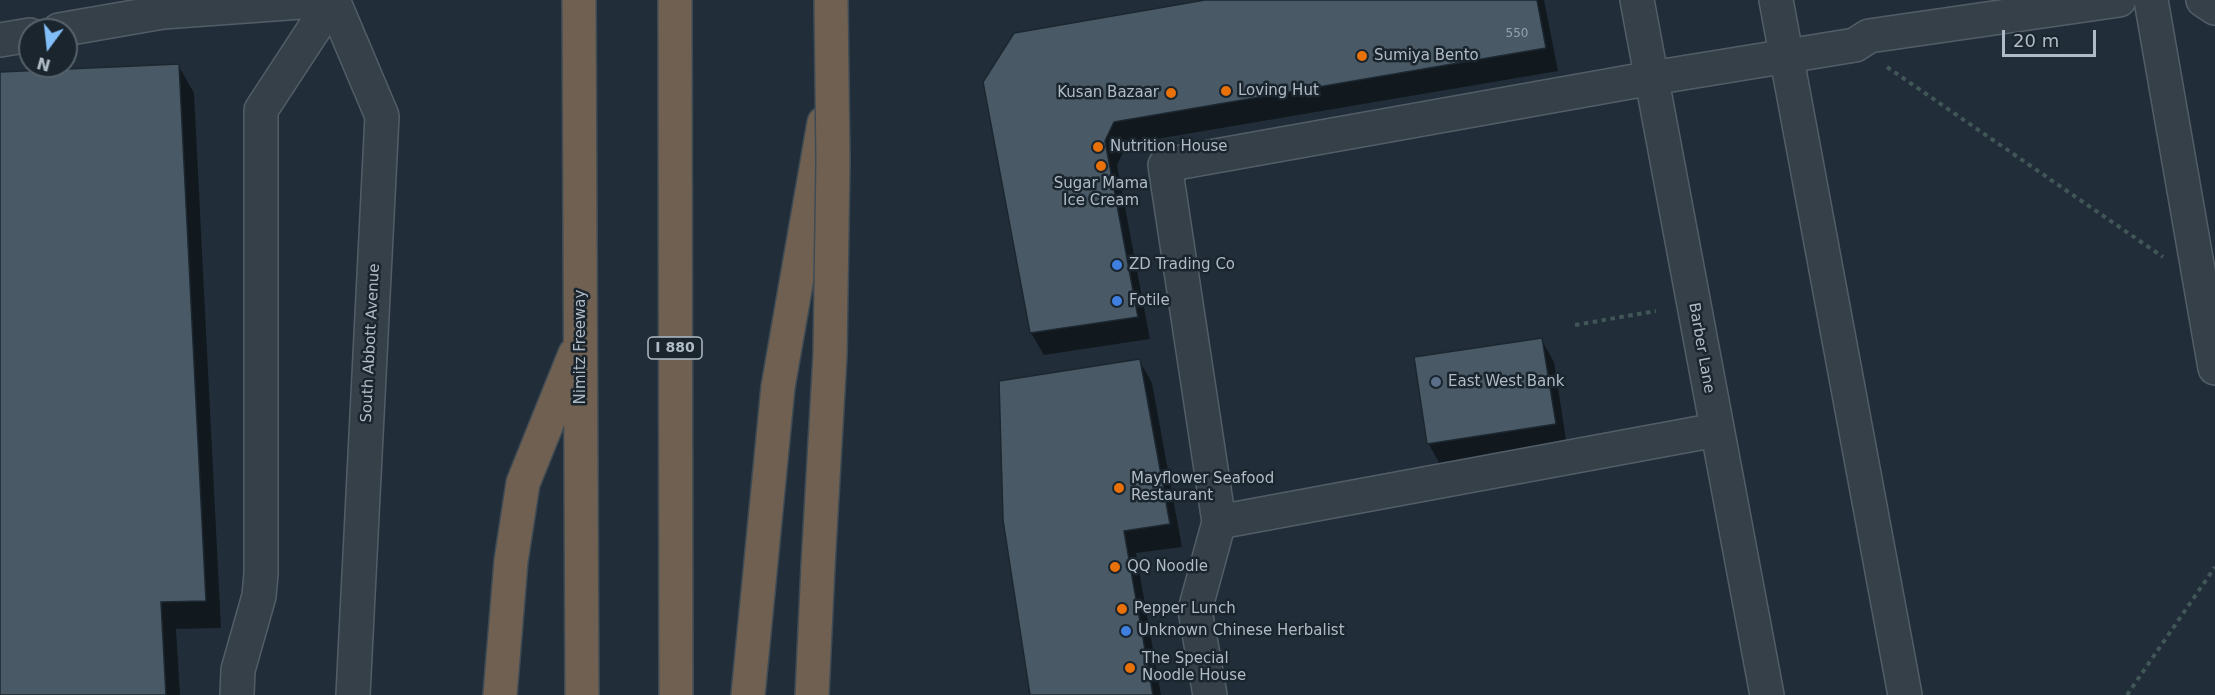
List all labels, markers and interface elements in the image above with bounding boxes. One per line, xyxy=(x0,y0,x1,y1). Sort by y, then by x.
north arrow xyxy=(18,18,78,78)
scale bar xyxy=(2005,18,2100,56)
house number: 550 xyxy=(1506,27,1528,41)
text: 20 m xyxy=(2013,30,2059,51)
place label: Sumiya Bento xyxy=(1374,47,1479,65)
marker: Sumiya Bento xyxy=(1355,49,1369,63)
text: N xyxy=(35,53,53,75)
place label: Loving Hut xyxy=(1238,82,1319,100)
place label: Kusan Bazaar xyxy=(1057,84,1159,102)
marker: Loving Hut xyxy=(1219,84,1233,98)
marker: Kusan Bazaar xyxy=(1164,86,1178,100)
place label: Nutrition House xyxy=(1110,138,1227,156)
marker: Nutrition House xyxy=(1091,140,1105,154)
marker: Sugar Mama Ice Cream xyxy=(1094,159,1108,173)
place label: Sugar Mama Ice Cream xyxy=(1054,175,1148,210)
place label: ZD Trading Co xyxy=(1129,256,1235,274)
marker: ZD Trading Co xyxy=(1110,258,1124,272)
street label: South Abbott Avenue xyxy=(358,263,384,423)
street label: Nimitz Freeway xyxy=(572,290,590,404)
place label: Fotile xyxy=(1129,292,1170,310)
marker: Fotile xyxy=(1110,294,1124,308)
street label: Barber Lane xyxy=(1684,301,1718,395)
road number: I 880 xyxy=(648,337,702,359)
place label: East West Bank xyxy=(1448,373,1564,391)
marker: East West Bank xyxy=(1429,375,1443,389)
place label: Mayflower Seafood Restaurant xyxy=(1131,470,1274,505)
marker: Mayflower Seafood Restaurant xyxy=(1112,481,1126,495)
place label: QQ Noodle xyxy=(1127,558,1208,576)
marker: QQ Noodle xyxy=(1108,560,1122,574)
place label: Pepper Lunch xyxy=(1134,600,1236,618)
marker: Pepper Lunch xyxy=(1115,602,1129,616)
place label: Unknown Chinese Herbalist xyxy=(1138,622,1345,640)
marker: Unknown Chinese Herbalist xyxy=(1119,624,1133,638)
place label: The Special Noodle House xyxy=(1142,650,1246,685)
marker: The Special Noodle House xyxy=(1123,661,1137,675)

